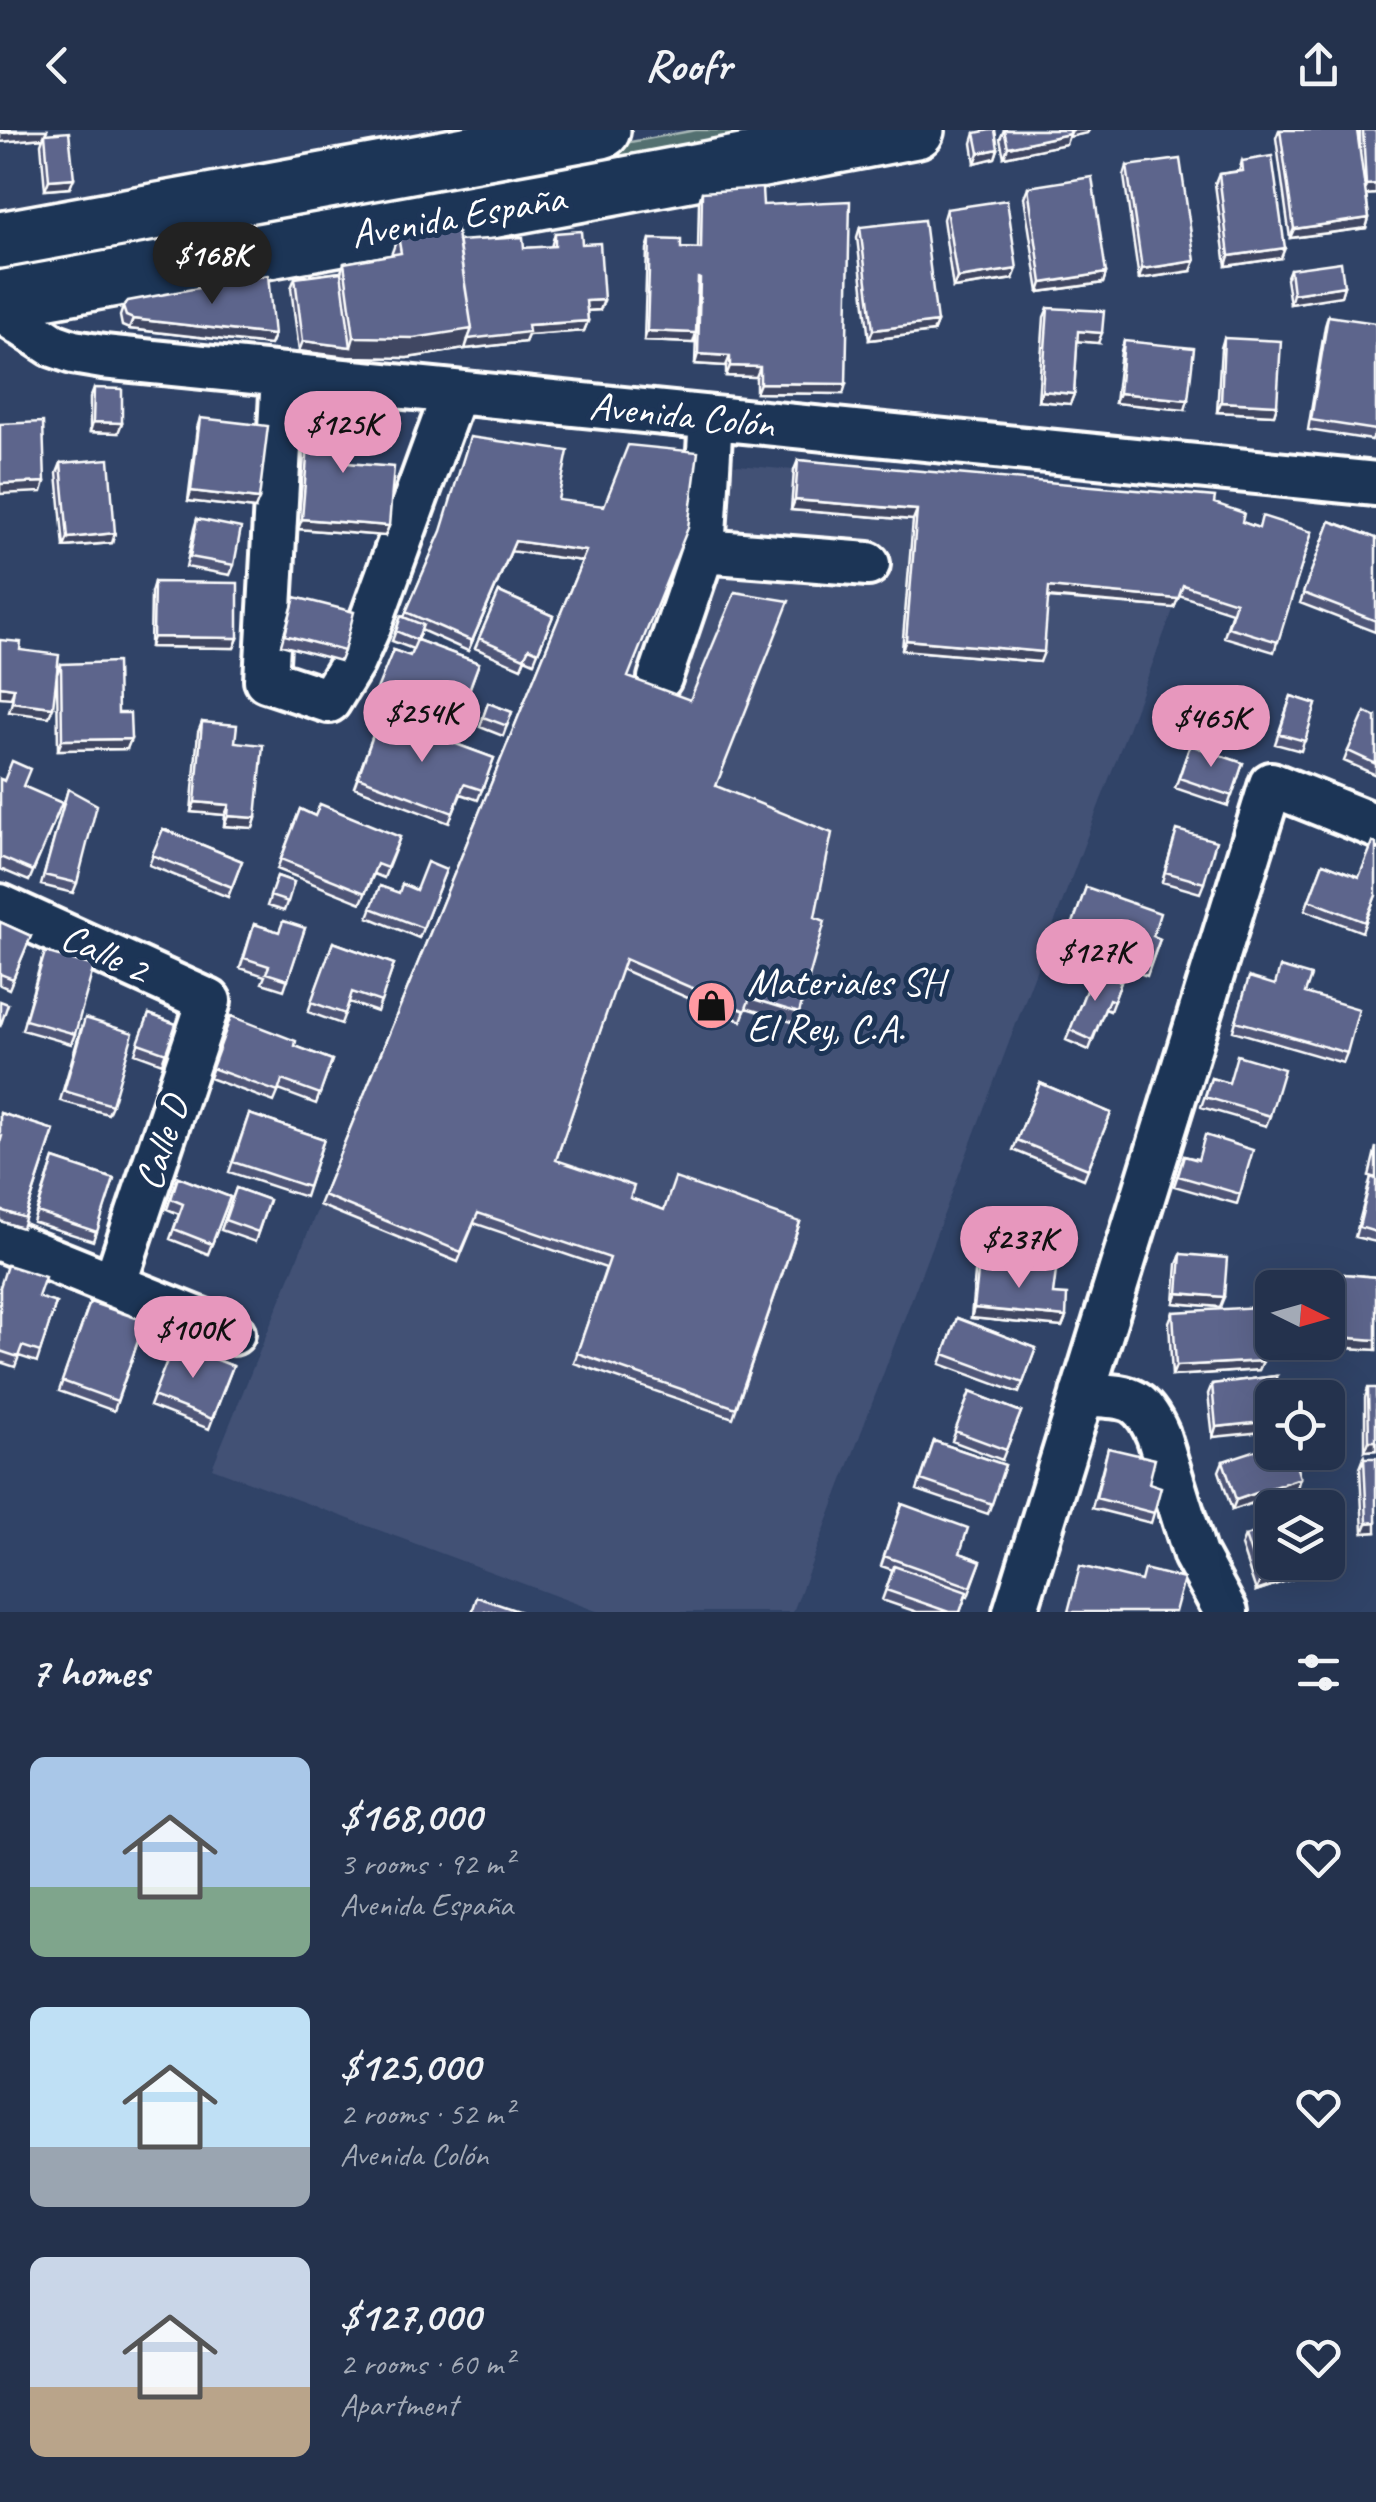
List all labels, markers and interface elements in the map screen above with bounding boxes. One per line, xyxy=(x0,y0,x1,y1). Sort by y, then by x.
text: Roofr xyxy=(645,37,731,94)
icon: back xyxy=(30,38,85,93)
icon: share xyxy=(1291,38,1346,93)
street label: Avenida España xyxy=(347,172,571,259)
pin: $168K xyxy=(142,222,282,307)
text: $168K xyxy=(175,234,249,275)
street label: Avenida Colón xyxy=(587,380,778,450)
pin: $125K xyxy=(273,391,413,476)
text: $125K xyxy=(306,403,380,444)
pin: $254K xyxy=(352,680,492,765)
pin: $465K xyxy=(1141,685,1281,770)
text: $254K xyxy=(385,692,459,733)
text: $465K xyxy=(1174,697,1248,738)
street label: Calle 2 xyxy=(53,911,159,996)
pin: $127K xyxy=(1025,919,1165,1004)
text: $127K xyxy=(1058,931,1132,972)
place label: Materiales SH El Rey, C.A. xyxy=(747,957,949,1053)
shop icon: Materiales SH El Rey, C.A. xyxy=(686,979,738,1031)
street label: Calle D xyxy=(123,1087,201,1196)
pin: $237K xyxy=(949,1206,1089,1291)
text: $237K xyxy=(982,1218,1056,1259)
north arrow xyxy=(1255,1270,1345,1360)
map controls xyxy=(1255,1270,1345,1580)
pin: $100K xyxy=(123,1296,263,1381)
text: $100K xyxy=(156,1308,230,1349)
button: locate xyxy=(1255,1380,1345,1470)
button: layers xyxy=(1255,1490,1345,1580)
icon: filters xyxy=(1291,1645,1346,1700)
text: 7 homes xyxy=(30,1646,148,1699)
text: $168,000 xyxy=(340,1790,482,1843)
icon: home xyxy=(110,1797,230,1917)
icon: heart xyxy=(1291,1830,1346,1885)
text: 3 rooms · 92 m² xyxy=(340,1843,513,1884)
text: Avenida España xyxy=(340,1884,513,1925)
text: $125,000 xyxy=(340,2040,480,2093)
icon: home xyxy=(110,2047,230,2167)
icon: heart xyxy=(1291,2080,1346,2135)
text: 2 rooms · 52 m² xyxy=(340,2093,513,2134)
text: Avenida Colón xyxy=(340,2134,488,2175)
text: $127,000 xyxy=(340,2290,480,2343)
icon: home xyxy=(110,2297,230,2417)
icon: heart xyxy=(1291,2330,1346,2385)
text: 2 rooms · 60 m² xyxy=(340,2343,513,2384)
text: Apartment xyxy=(340,2384,458,2425)

